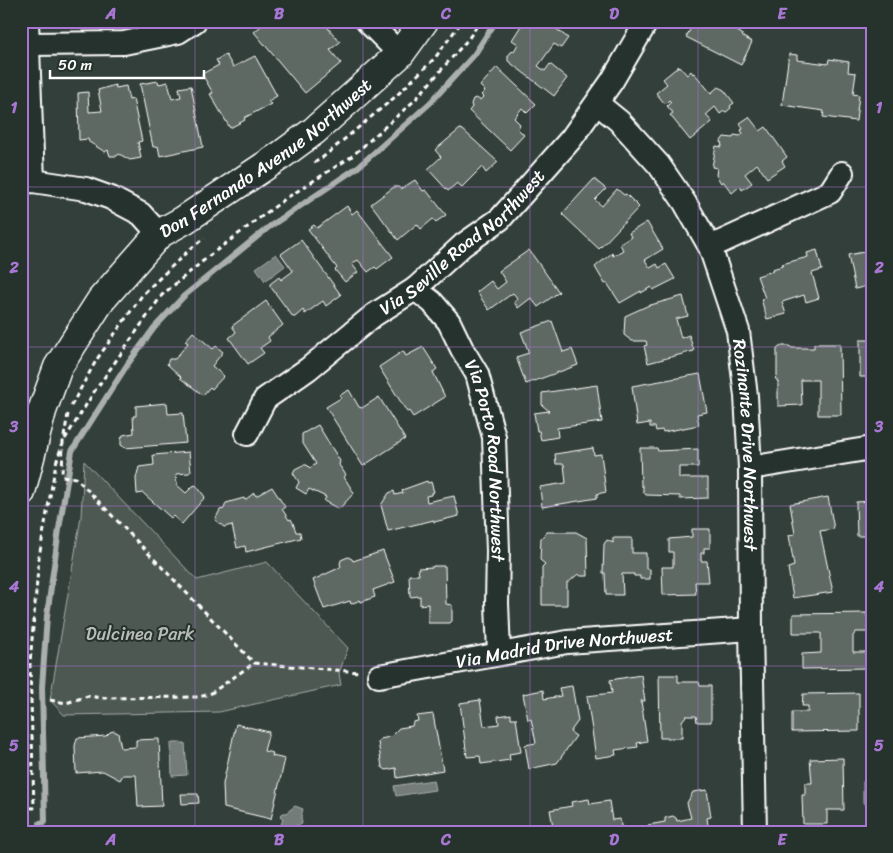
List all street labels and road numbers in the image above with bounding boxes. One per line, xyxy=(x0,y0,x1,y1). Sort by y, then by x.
street label: Don Fernando Avenue Northwest xyxy=(153,70,380,247)
street label: Via Seville Road Northwest xyxy=(373,162,553,324)
street label: Rozinante Drive Northwest xyxy=(723,337,767,552)
street label: Via Porto Road Northwest xyxy=(455,353,514,562)
street label: Via Madrid Drive Northwest xyxy=(453,619,675,678)

